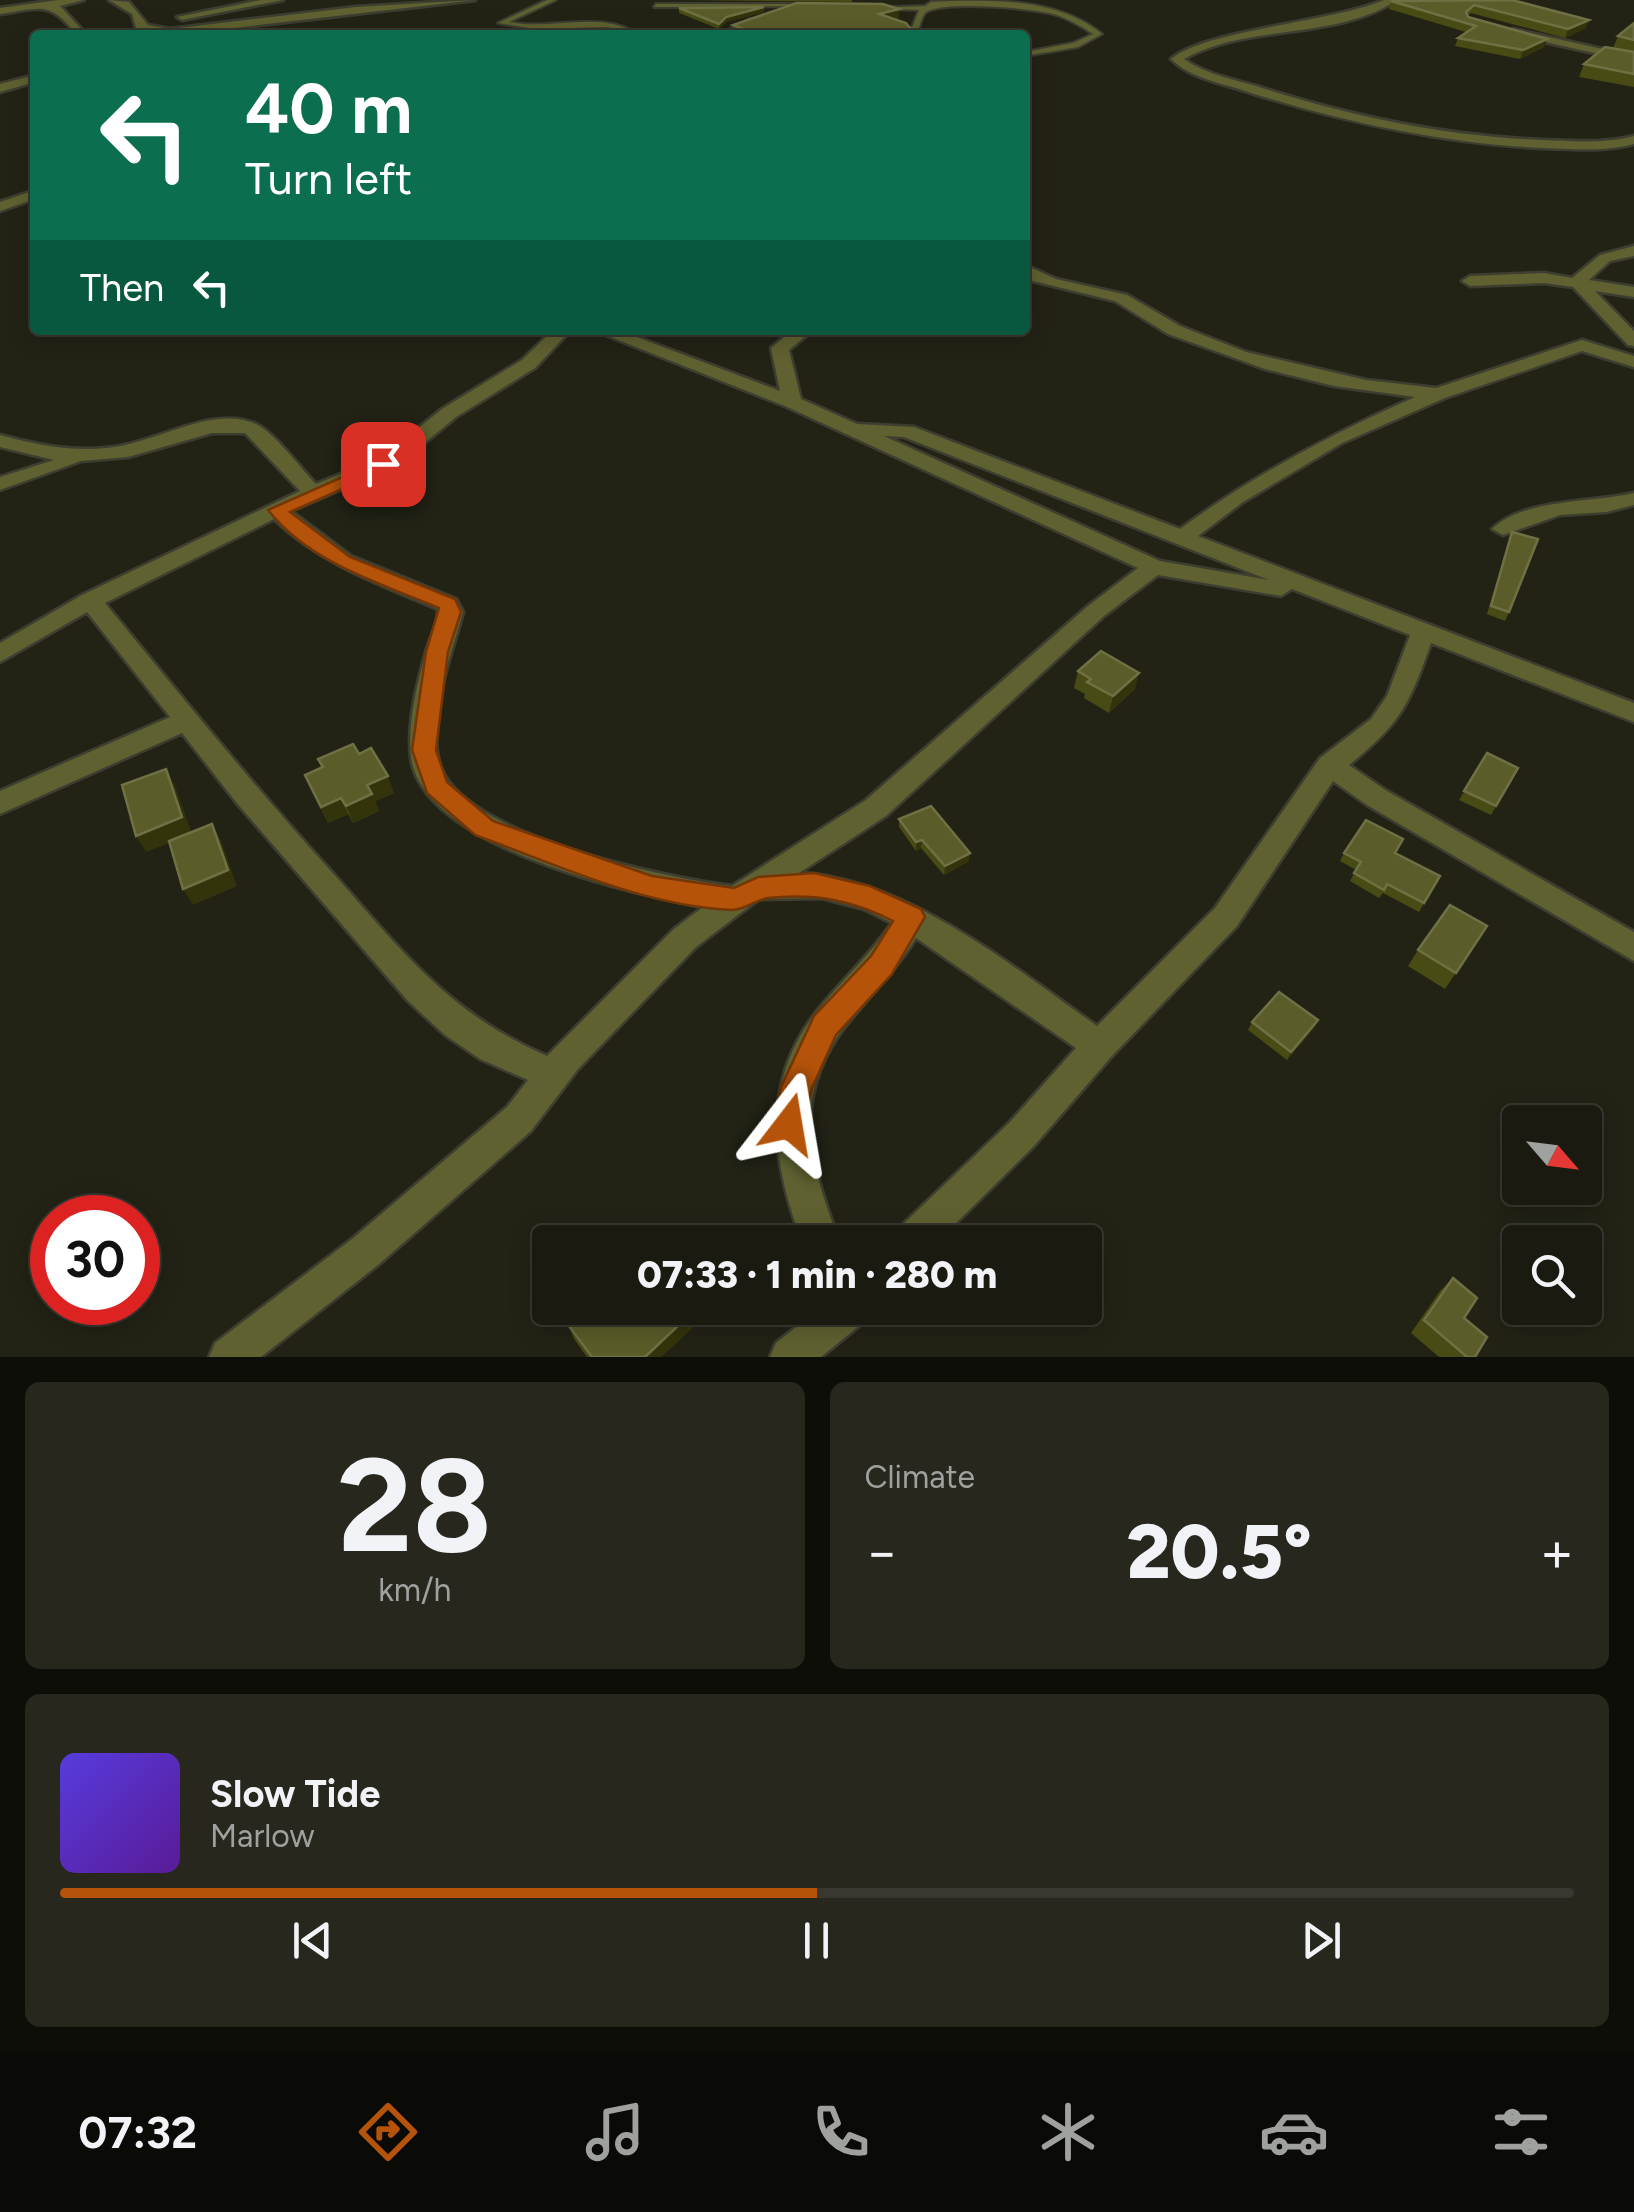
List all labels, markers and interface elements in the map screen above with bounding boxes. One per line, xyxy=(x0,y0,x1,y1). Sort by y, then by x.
text: 40 m xyxy=(245,66,412,151)
icon: left xyxy=(80,70,210,200)
text: Turn left xyxy=(245,151,412,205)
icon: left xyxy=(184,260,239,315)
text: Then xyxy=(80,265,164,311)
pin xyxy=(341,422,426,507)
icon: arrive xyxy=(356,437,411,492)
position arrow xyxy=(737,1072,841,1176)
north arrow xyxy=(1502,1105,1602,1205)
map controls xyxy=(1502,1105,1602,1325)
speed limit sign: 30 xyxy=(30,1195,160,1325)
button: search xyxy=(1502,1225,1602,1325)
text: 07:33 · 1 min · 280 m xyxy=(637,1252,997,1298)
text: 28 xyxy=(337,1428,492,1584)
text: Climate xyxy=(865,1458,975,1496)
text: 20.5° xyxy=(1126,1507,1312,1597)
text: − xyxy=(865,1519,899,1585)
text: + xyxy=(1540,1519,1574,1585)
text: km/h xyxy=(378,1571,451,1609)
text: Slow Tide xyxy=(210,1771,380,1817)
text: Marlow xyxy=(210,1817,314,1855)
icon: previous xyxy=(285,1913,340,1968)
icon: pause xyxy=(789,1913,844,1968)
icon: next xyxy=(1294,1913,1349,1968)
icon: directions xyxy=(353,2097,423,2167)
icon: music xyxy=(580,2097,650,2167)
icon: phone xyxy=(806,2097,876,2167)
icon: climate xyxy=(1033,2097,1103,2167)
icon: car xyxy=(1259,2097,1329,2167)
icon: filters xyxy=(1486,2097,1556,2167)
text: 07:32 xyxy=(78,2105,197,2159)

